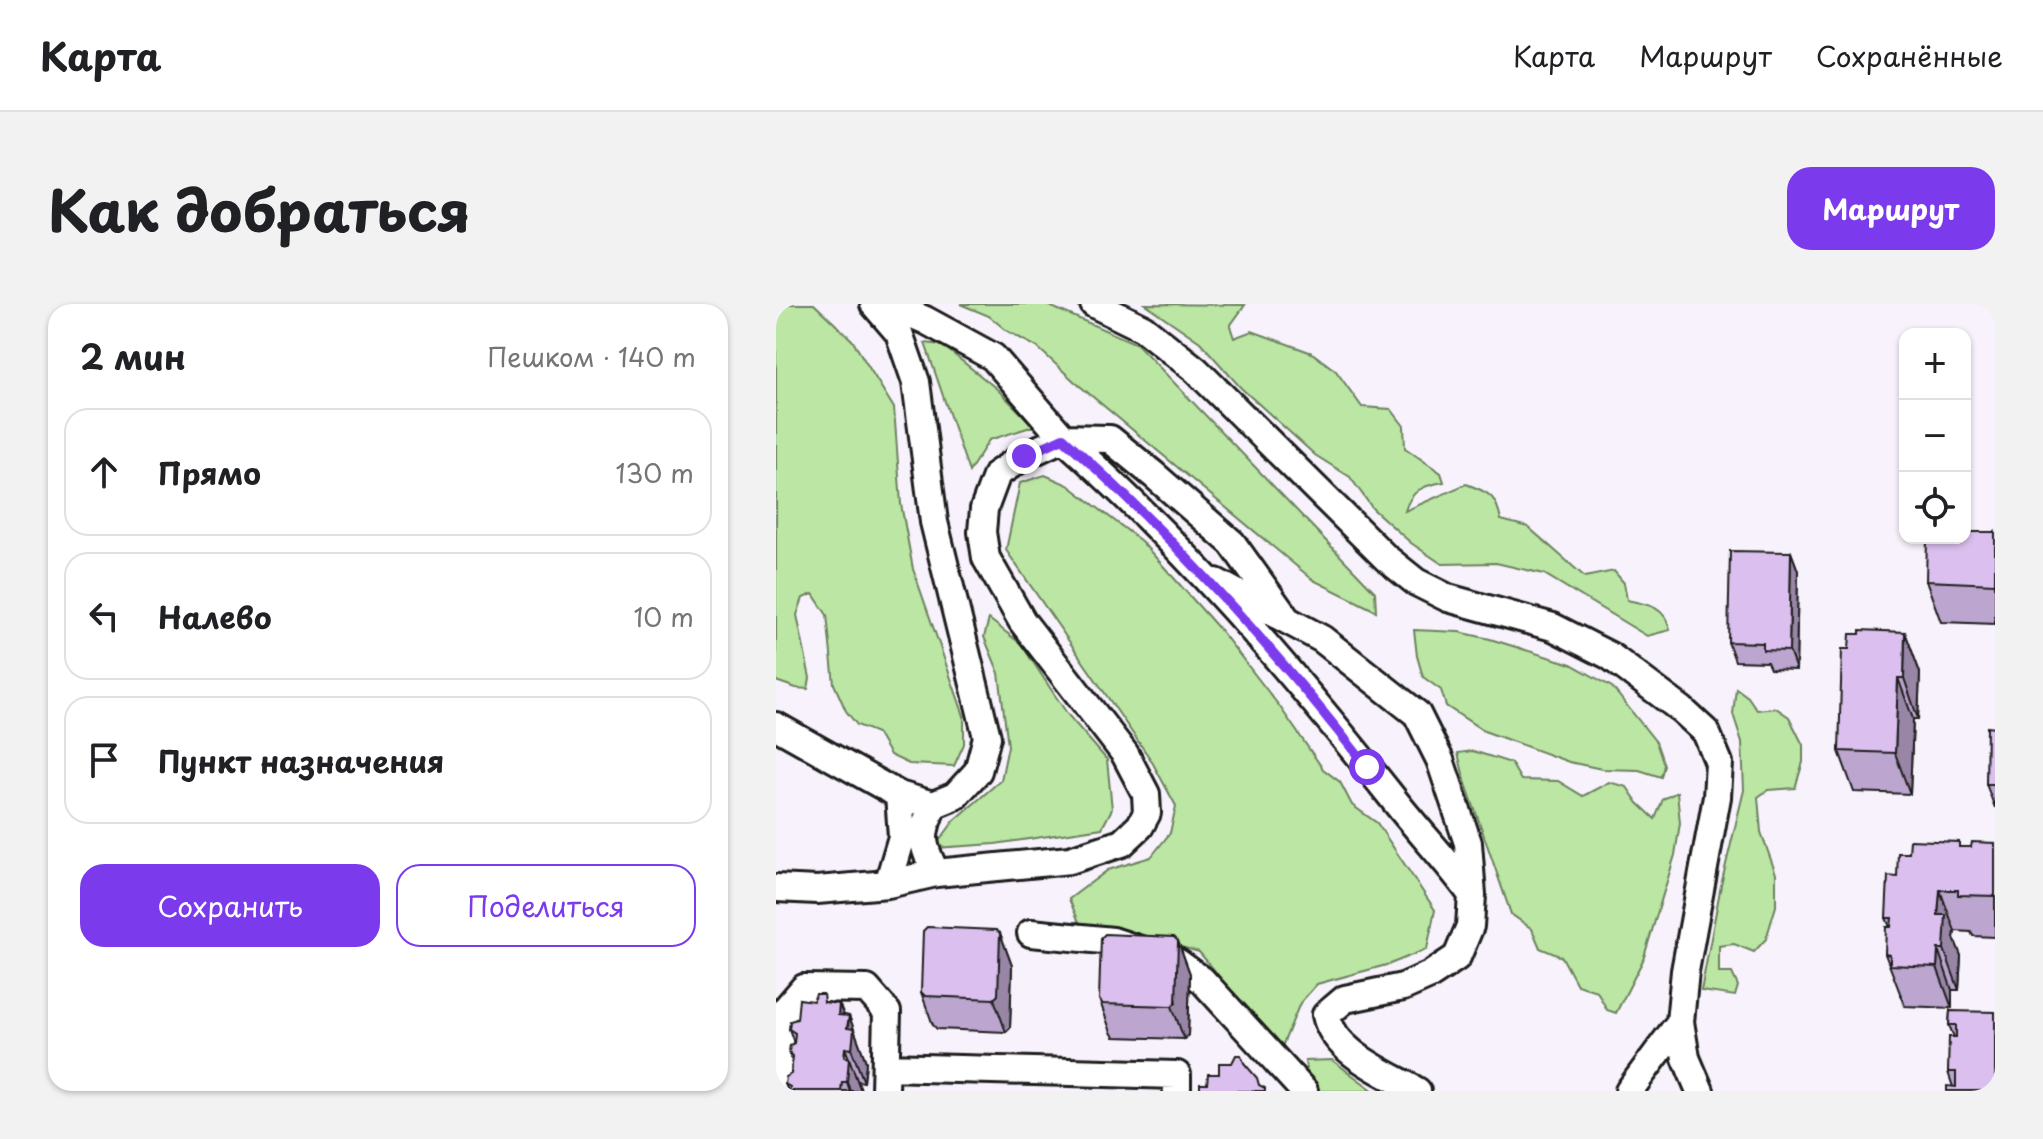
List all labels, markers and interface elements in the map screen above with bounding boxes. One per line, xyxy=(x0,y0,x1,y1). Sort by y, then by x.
text: Карта xyxy=(40,27,162,84)
text: Карта xyxy=(1513,34,1595,77)
text: Маршрут xyxy=(1639,34,1772,77)
text: Сохранённые xyxy=(1816,34,2003,77)
text: Как добраться xyxy=(48,166,471,251)
button: Маршрут xyxy=(1787,167,1995,250)
map controls xyxy=(1899,328,1971,544)
button: + xyxy=(1899,328,1971,400)
text: 2 мин xyxy=(80,330,186,382)
text: Пешком · 140 m xyxy=(487,337,696,376)
button: − xyxy=(1899,400,1971,472)
route end xyxy=(1006,438,1042,474)
icon: ahead xyxy=(82,450,126,494)
text: Прямо xyxy=(158,450,261,495)
text: 130 m xyxy=(615,453,694,492)
button: locate xyxy=(1899,472,1971,544)
icon: left xyxy=(82,594,126,638)
text: Налево xyxy=(158,594,272,639)
text: 10 m xyxy=(633,597,694,636)
icon: arrive xyxy=(82,738,126,782)
text: Пункт назначения xyxy=(158,738,444,783)
route start xyxy=(1349,749,1385,785)
button: Сохранить xyxy=(80,864,380,947)
button: Поделиться xyxy=(396,864,696,947)

